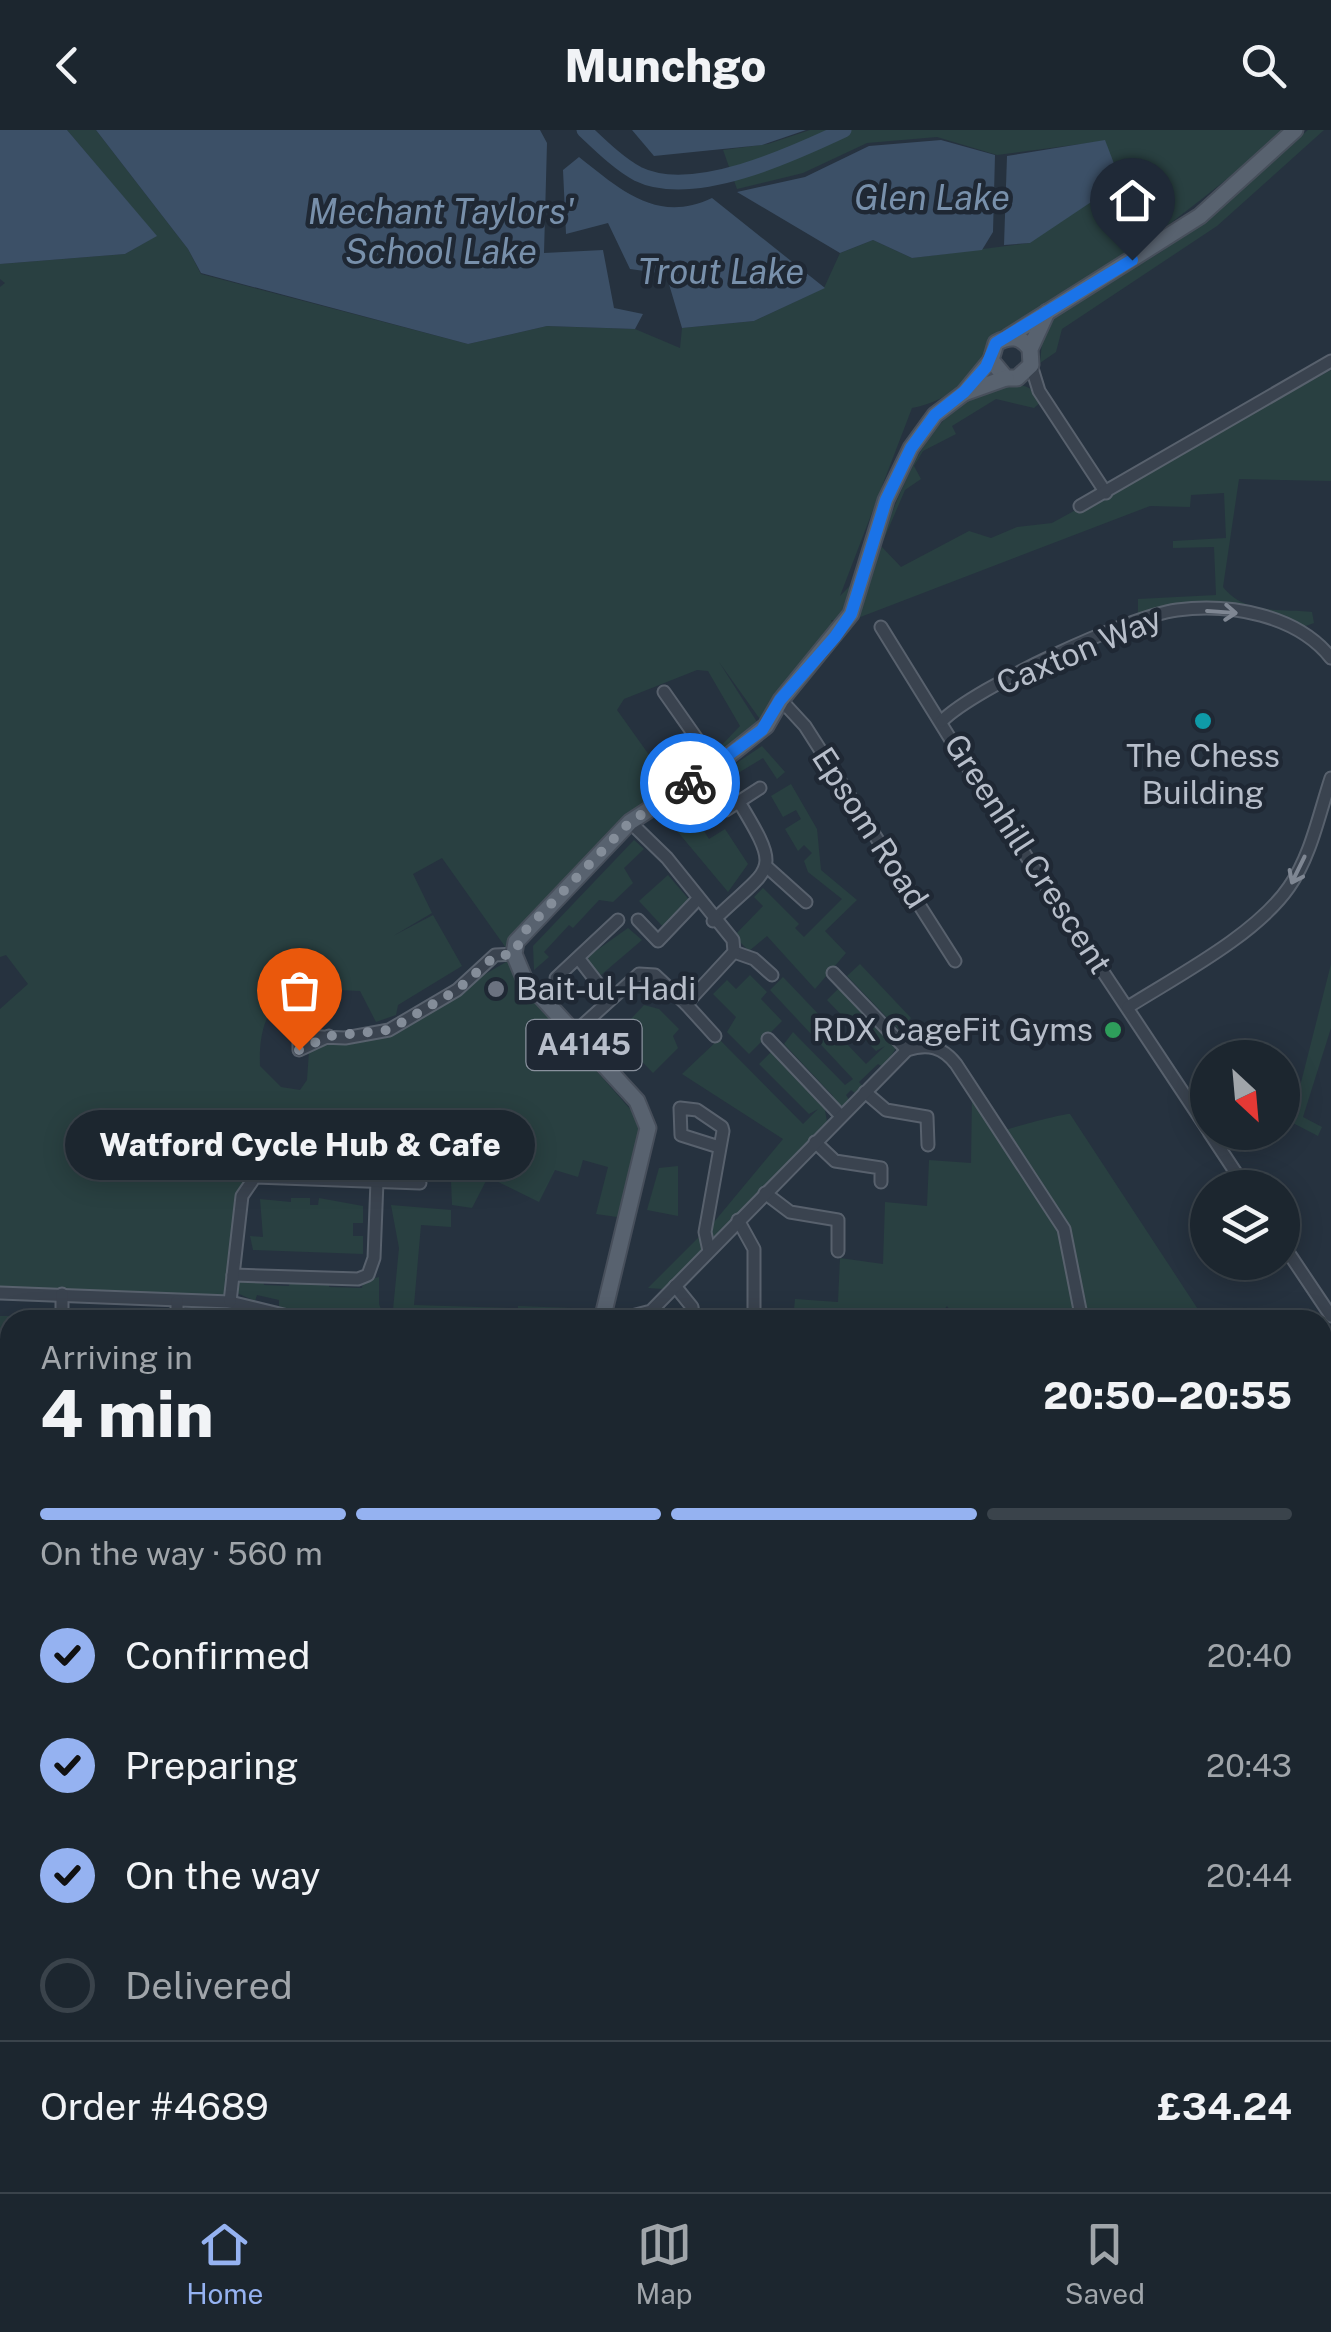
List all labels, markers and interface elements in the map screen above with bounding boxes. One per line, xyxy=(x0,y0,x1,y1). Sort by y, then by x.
icon: back xyxy=(40,38,95,93)
icon: search xyxy=(1236,38,1291,93)
text: Munchgo xyxy=(565,39,766,92)
pin xyxy=(1090,158,1175,261)
icon: home xyxy=(1105,173,1160,228)
water label: Glen Lake xyxy=(854,177,1010,218)
water label: Mechant Taylors' School Lake xyxy=(308,191,575,272)
water label: Trout Lake xyxy=(638,251,804,292)
street label: Caxton Way xyxy=(991,599,1167,702)
one-way arrow xyxy=(1206,603,1238,622)
marker: The Chess Building xyxy=(1192,710,1214,732)
street label: Greenhill Crescent xyxy=(937,727,1120,980)
courier xyxy=(640,733,740,833)
place label: The Chess Building xyxy=(1126,737,1280,811)
street label: Epsom Road xyxy=(805,741,936,915)
icon: bike xyxy=(663,756,718,811)
one-way arrow xyxy=(1287,854,1306,884)
pin xyxy=(257,948,342,1051)
icon: bag xyxy=(272,963,327,1018)
place label: Bait-ul-Hadi xyxy=(516,970,696,1007)
marker: Bait-ul-Hadi xyxy=(485,978,507,1000)
place label: RDX CageFit Gyms xyxy=(812,1011,1093,1048)
marker: RDX CageFit Gyms xyxy=(1102,1019,1124,1041)
road number: A4145 xyxy=(526,1020,642,1070)
north arrow xyxy=(1190,1040,1300,1150)
map controls xyxy=(1190,1040,1300,1280)
callout: Watford Cycle Hub & Cafe xyxy=(64,1110,534,1180)
text: Watford Cycle Hub & Cafe xyxy=(99,1126,501,1163)
button: layers xyxy=(1190,1170,1300,1280)
text: Arriving in xyxy=(40,1339,193,1376)
text: 20:50–20:55 xyxy=(1043,1373,1292,1418)
text: 4 min xyxy=(40,1375,214,1452)
text: On the way · 560 m xyxy=(40,1535,323,1572)
icon: check xyxy=(40,1628,95,1683)
text: Confirmed xyxy=(125,1633,310,1678)
text: 20:40 xyxy=(1207,1637,1292,1674)
icon: check xyxy=(40,1738,95,1793)
text: Preparing xyxy=(125,1743,299,1788)
text: 20:43 xyxy=(1206,1747,1292,1784)
icon: check xyxy=(40,1848,95,1903)
text: On the way xyxy=(125,1853,321,1898)
text: 20:44 xyxy=(1206,1857,1292,1894)
text: Delivered xyxy=(125,1963,293,2008)
text: Order #4689 xyxy=(40,2084,269,2129)
text: £34.24 xyxy=(1157,2084,1292,2129)
tab: Home xyxy=(186,2217,263,2310)
tab: Map xyxy=(636,2217,692,2310)
tab: Saved xyxy=(1065,2217,1145,2310)

